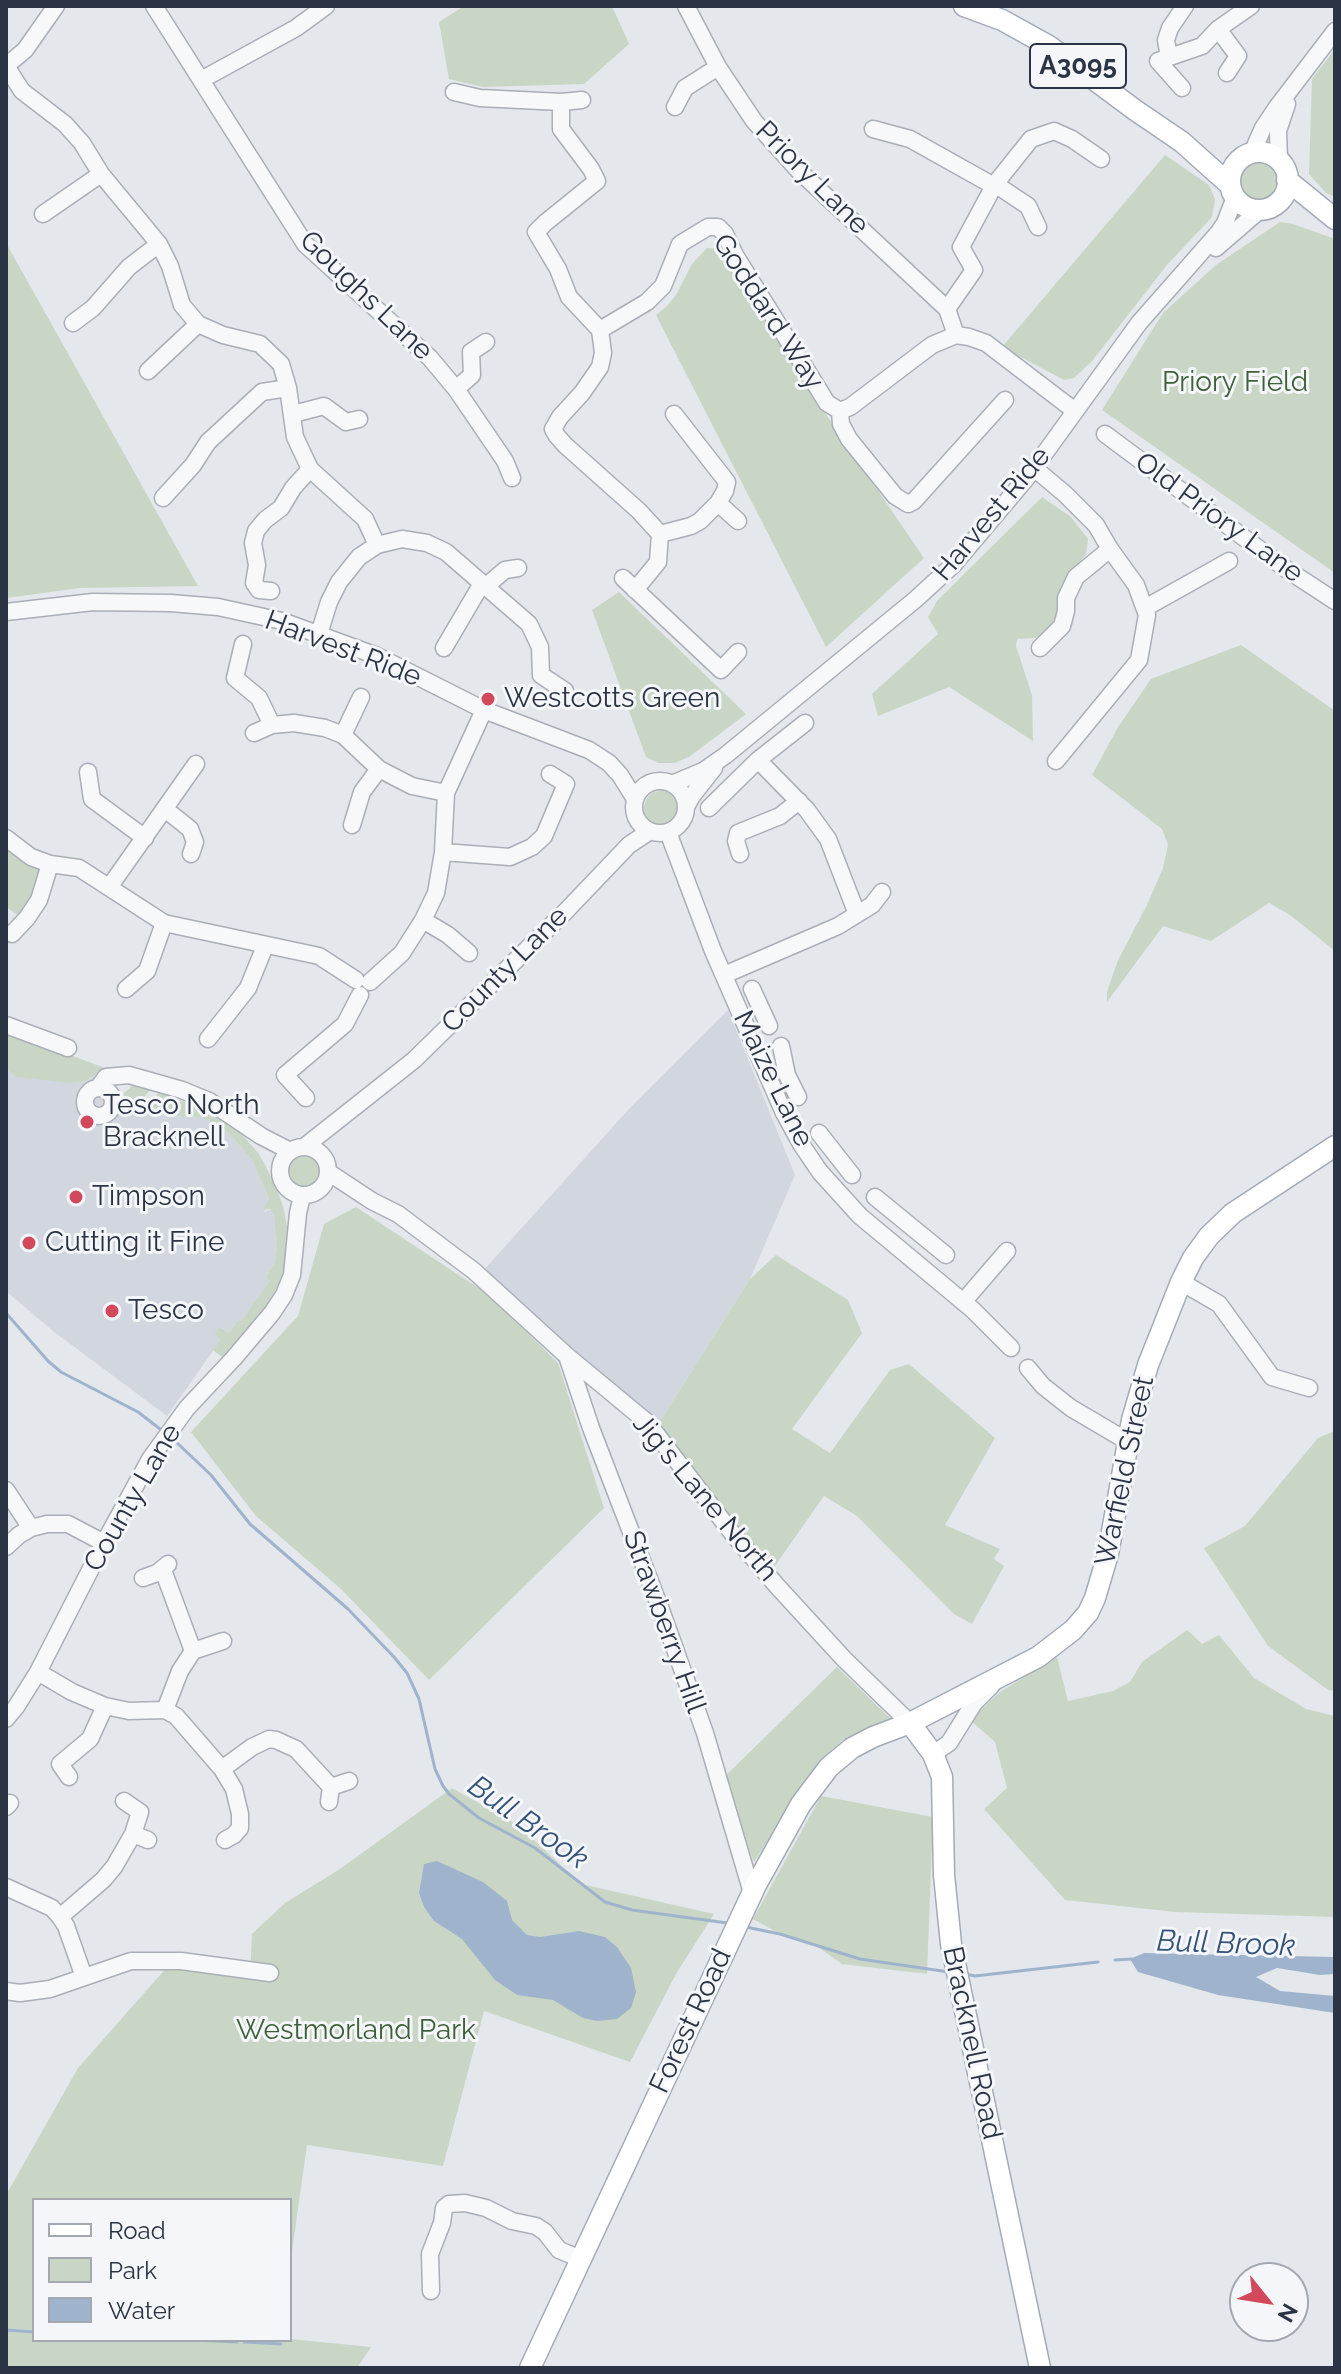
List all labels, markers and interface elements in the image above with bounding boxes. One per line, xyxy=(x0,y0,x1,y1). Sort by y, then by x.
road number: A3095 xyxy=(1030,44,1126,88)
street label: Priory Lane xyxy=(748,114,876,242)
street label: Goughs Lane xyxy=(292,224,440,368)
street label: Goddard Way xyxy=(705,228,831,396)
park label: Priory Field xyxy=(1162,366,1308,400)
street label: Harvest Ride xyxy=(926,440,1058,588)
street label: Old Priory Lane xyxy=(1128,446,1310,590)
street label: Harvest Ride xyxy=(260,604,426,694)
place label: Westcotts Green xyxy=(504,682,720,716)
marker: Westcotts Green xyxy=(479,690,497,708)
street label: County Lane xyxy=(435,900,575,1040)
street label: Maize Lane xyxy=(726,1006,820,1152)
place label: Tesco North Bracknell xyxy=(103,1089,260,1155)
marker: Tesco North Bracknell xyxy=(78,1113,96,1131)
place label: Timpson xyxy=(92,1180,205,1214)
marker: Timpson xyxy=(67,1188,85,1206)
place label: Cutting it Fine xyxy=(45,1226,224,1260)
marker: Cutting it Fine xyxy=(20,1234,38,1252)
place label: Tesco xyxy=(128,1294,204,1328)
marker: Tesco xyxy=(103,1302,121,1320)
street label: Warfield Street xyxy=(1088,1373,1162,1569)
street label: Jig's Lane North xyxy=(625,1408,785,1588)
street label: County Lane xyxy=(77,1418,189,1578)
street label: Strawberry Hill xyxy=(616,1526,712,1718)
water label: Bull Brook xyxy=(461,1768,595,1878)
water label: Bull Brook xyxy=(1156,1924,1296,1964)
street label: Forest Road xyxy=(643,1944,739,2098)
street label: Bracknell Road xyxy=(935,1944,1009,2142)
park label: Westmorland Park xyxy=(236,2014,476,2048)
legend xyxy=(32,2198,292,2342)
text: Road xyxy=(108,2216,166,2245)
text: Park xyxy=(108,2256,157,2285)
north arrow xyxy=(1229,2262,1309,2342)
text: Water xyxy=(108,2296,175,2325)
text: N xyxy=(1273,2299,1304,2327)

